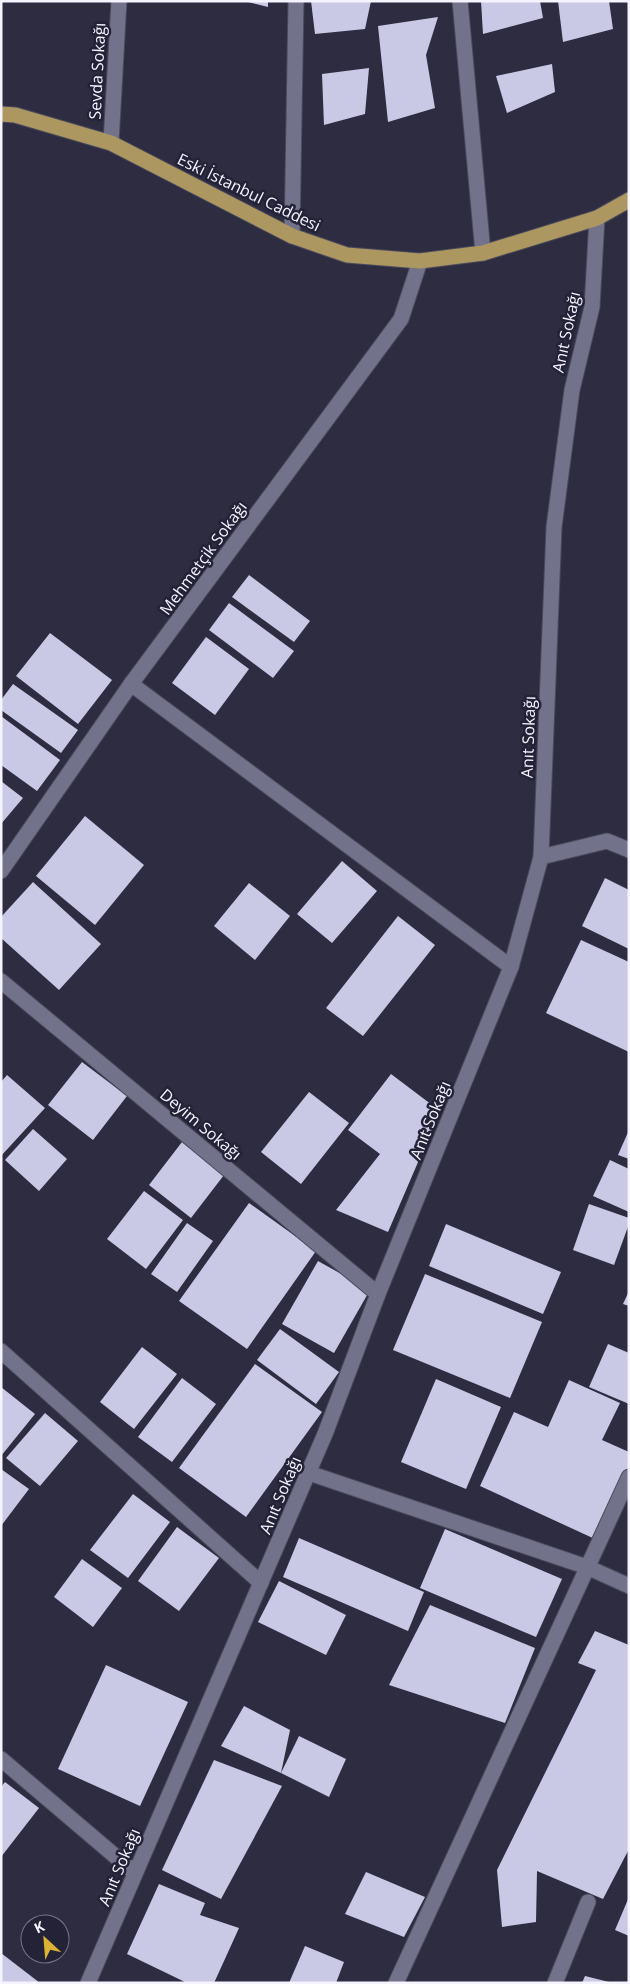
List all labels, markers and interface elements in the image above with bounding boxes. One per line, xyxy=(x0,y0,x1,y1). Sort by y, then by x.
street label: Sevda Sokağı xyxy=(83,22,111,120)
street label: Eski İstanbul Caddesi xyxy=(174,148,324,236)
street label: Anıt Sokağı xyxy=(547,289,585,375)
street label: Mehmetçik Sokağı xyxy=(154,497,252,619)
street label: Anıt Sokağı xyxy=(516,696,540,778)
street label: Anıt Sokağı xyxy=(404,1078,456,1162)
street label: Deyim Sokağı xyxy=(156,1083,246,1165)
street label: Anıt Sokağı xyxy=(254,1453,306,1537)
street label: Anıt Sokağı xyxy=(93,1825,145,1909)
north arrow xyxy=(20,1914,70,1964)
text: K xyxy=(31,1916,48,1937)

